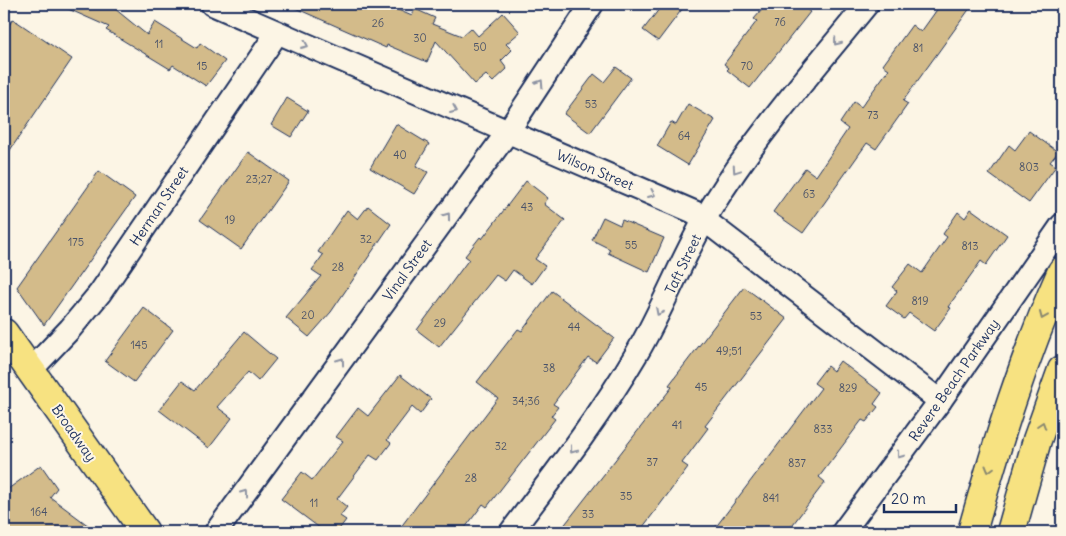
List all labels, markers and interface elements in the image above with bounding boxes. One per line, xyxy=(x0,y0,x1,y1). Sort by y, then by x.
house number: 76 xyxy=(774,15,786,29)
house number: 26 xyxy=(372,16,384,30)
house number: 30 xyxy=(413,31,427,45)
one-way arrow xyxy=(833,36,842,45)
house number: 11 xyxy=(155,37,163,51)
one-way arrow xyxy=(300,39,309,50)
house number: 50 xyxy=(473,40,487,54)
house number: 81 xyxy=(913,41,923,55)
house number: 15 xyxy=(197,59,207,73)
house number: 70 xyxy=(741,59,753,73)
one-way arrow xyxy=(534,79,543,89)
house number: 53 xyxy=(585,97,597,111)
one-way arrow xyxy=(449,103,458,114)
house number: 73 xyxy=(867,108,879,122)
house number: 64 xyxy=(678,129,690,143)
street label: Wilson Street xyxy=(554,146,637,194)
house number: 40 xyxy=(393,148,407,162)
house number: 803 xyxy=(1019,160,1039,174)
street label: Herman Street xyxy=(126,162,192,249)
one-way arrow xyxy=(733,164,743,173)
house number: 23;27 xyxy=(246,172,273,186)
one-way arrow xyxy=(647,187,656,198)
house number: 63 xyxy=(803,187,815,201)
house number: 43 xyxy=(521,200,533,214)
one-way arrow xyxy=(441,212,450,222)
house number: 19 xyxy=(225,213,235,227)
street label: Taft Street xyxy=(661,231,705,297)
house number: 32 xyxy=(360,232,372,246)
house number: 175 xyxy=(68,235,84,249)
street label: Vinal Street xyxy=(379,235,436,304)
house number: 55 xyxy=(625,238,637,252)
house number: 813 xyxy=(962,239,978,253)
house number: 28 xyxy=(332,260,344,274)
house number: 819 xyxy=(911,294,929,308)
one-way arrow xyxy=(656,307,666,316)
house number: 20 xyxy=(301,308,315,322)
house number: 53 xyxy=(750,309,762,323)
one-way arrow xyxy=(1038,311,1049,320)
street label: Revere Beach Parkway xyxy=(905,315,1003,445)
house number: 29 xyxy=(434,316,446,330)
house number: 44 xyxy=(568,320,580,334)
house number: 145 xyxy=(130,338,148,352)
house number: 49;51 xyxy=(716,344,742,358)
one-way arrow xyxy=(335,358,344,367)
house number: 38 xyxy=(543,361,555,375)
house number: 45 xyxy=(695,380,707,394)
house number: 829 xyxy=(839,381,857,395)
house number: 34;36 xyxy=(512,394,540,408)
street label: Broadway xyxy=(48,401,100,465)
house number: 41 xyxy=(672,418,682,432)
house number: 833 xyxy=(814,422,832,436)
one-way arrow xyxy=(1036,422,1046,430)
house number: 32 xyxy=(495,439,507,453)
one-way arrow xyxy=(570,444,579,454)
one-way arrow xyxy=(897,449,906,459)
house number: 37 xyxy=(646,455,658,469)
house number: 837 xyxy=(788,456,807,470)
one-way arrow xyxy=(985,464,995,472)
house number: 28 xyxy=(465,471,477,485)
scale bar xyxy=(884,481,956,513)
one-way arrow xyxy=(239,489,248,499)
house number: 35 xyxy=(620,489,632,503)
text: 20 m xyxy=(891,489,926,508)
house number: 841 xyxy=(763,491,779,505)
house number: 11 xyxy=(310,496,318,510)
house number: 164 xyxy=(30,505,48,519)
house number: 33 xyxy=(582,507,594,521)

